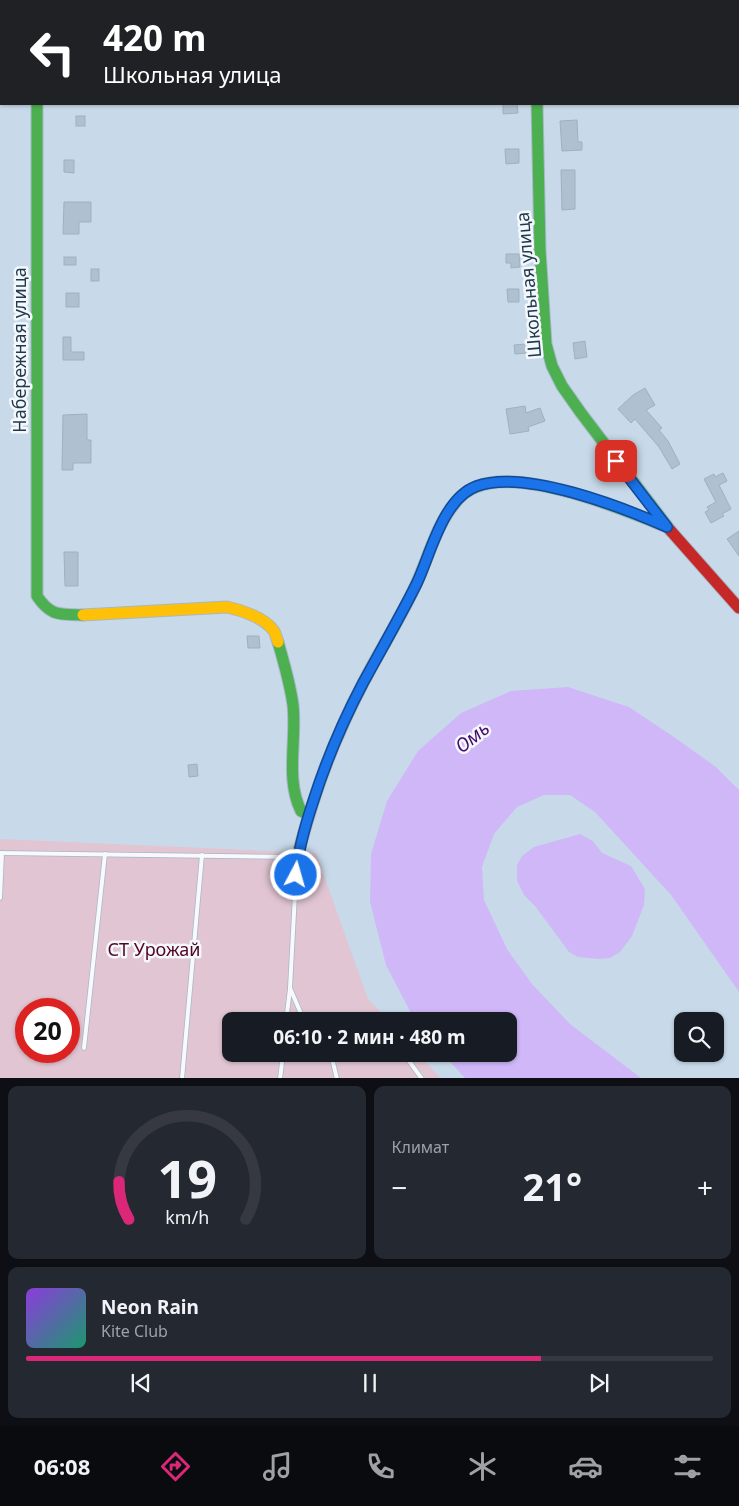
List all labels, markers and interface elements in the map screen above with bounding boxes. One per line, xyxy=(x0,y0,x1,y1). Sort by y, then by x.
text: 420 m xyxy=(103,14,206,61)
icon: left xyxy=(20,20,85,85)
text: Школьная улица xyxy=(103,59,282,89)
street label: Школьная улица xyxy=(510,211,546,359)
street label: Набережная улица xyxy=(7,267,31,433)
pin xyxy=(595,440,637,482)
icon: arrive xyxy=(602,447,630,475)
water label: Омь xyxy=(449,715,495,759)
position arrow xyxy=(269,848,321,900)
park label: СТ Урожай xyxy=(108,937,200,961)
speed limit sign: 20 xyxy=(15,998,80,1063)
map controls xyxy=(674,1012,724,1062)
button: search xyxy=(674,1012,724,1062)
text: 06:10 · 2 мин · 480 m xyxy=(273,1024,466,1050)
text: Климат xyxy=(392,1136,449,1158)
text: 19 xyxy=(157,1142,217,1213)
text: 21° xyxy=(522,1160,582,1212)
text: − xyxy=(392,1168,408,1206)
text: + xyxy=(697,1168,713,1206)
text: km/h xyxy=(165,1205,209,1229)
text: Neon Rain xyxy=(101,1294,199,1320)
text: Kite Club xyxy=(101,1320,168,1342)
icon: previous xyxy=(127,1369,155,1397)
icon: pause xyxy=(356,1369,384,1397)
icon: next xyxy=(585,1369,613,1397)
icon: directions xyxy=(158,1449,193,1484)
icon: music xyxy=(260,1449,295,1484)
icon: phone xyxy=(363,1449,398,1484)
icon: climate xyxy=(465,1449,500,1484)
icon: car xyxy=(568,1449,603,1484)
icon: filters xyxy=(670,1449,705,1484)
text: 06:08 xyxy=(34,1451,90,1481)

